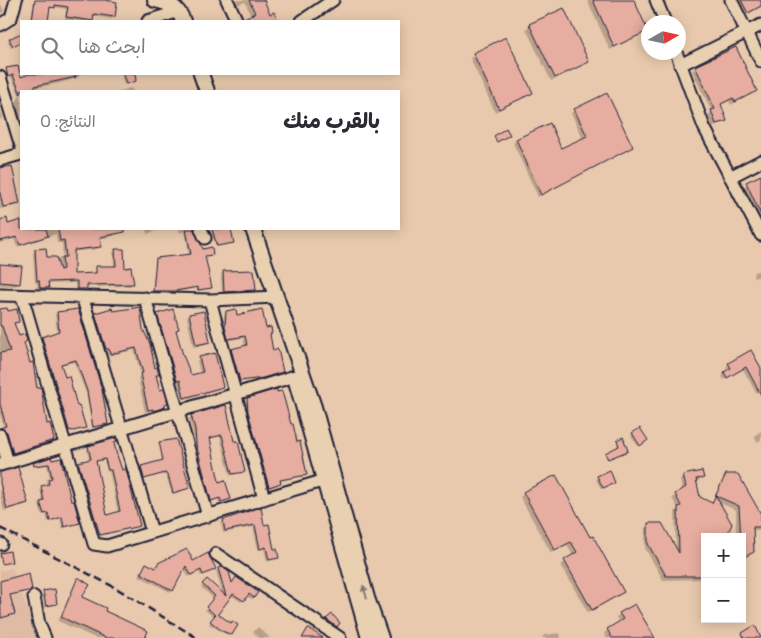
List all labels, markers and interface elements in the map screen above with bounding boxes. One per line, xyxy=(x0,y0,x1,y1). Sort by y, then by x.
north arrow xyxy=(641,15,686,60)
search box xyxy=(20,20,400,75)
icon: search xyxy=(38,34,66,62)
text: ابحث هنا xyxy=(78,35,146,59)
text: بالقرب منك xyxy=(283,108,380,135)
text: النتائج: 0 xyxy=(40,112,96,132)
map controls xyxy=(701,533,746,623)
button: + xyxy=(701,533,746,578)
button: − xyxy=(701,578,746,623)
one-way arrow xyxy=(361,584,369,599)

